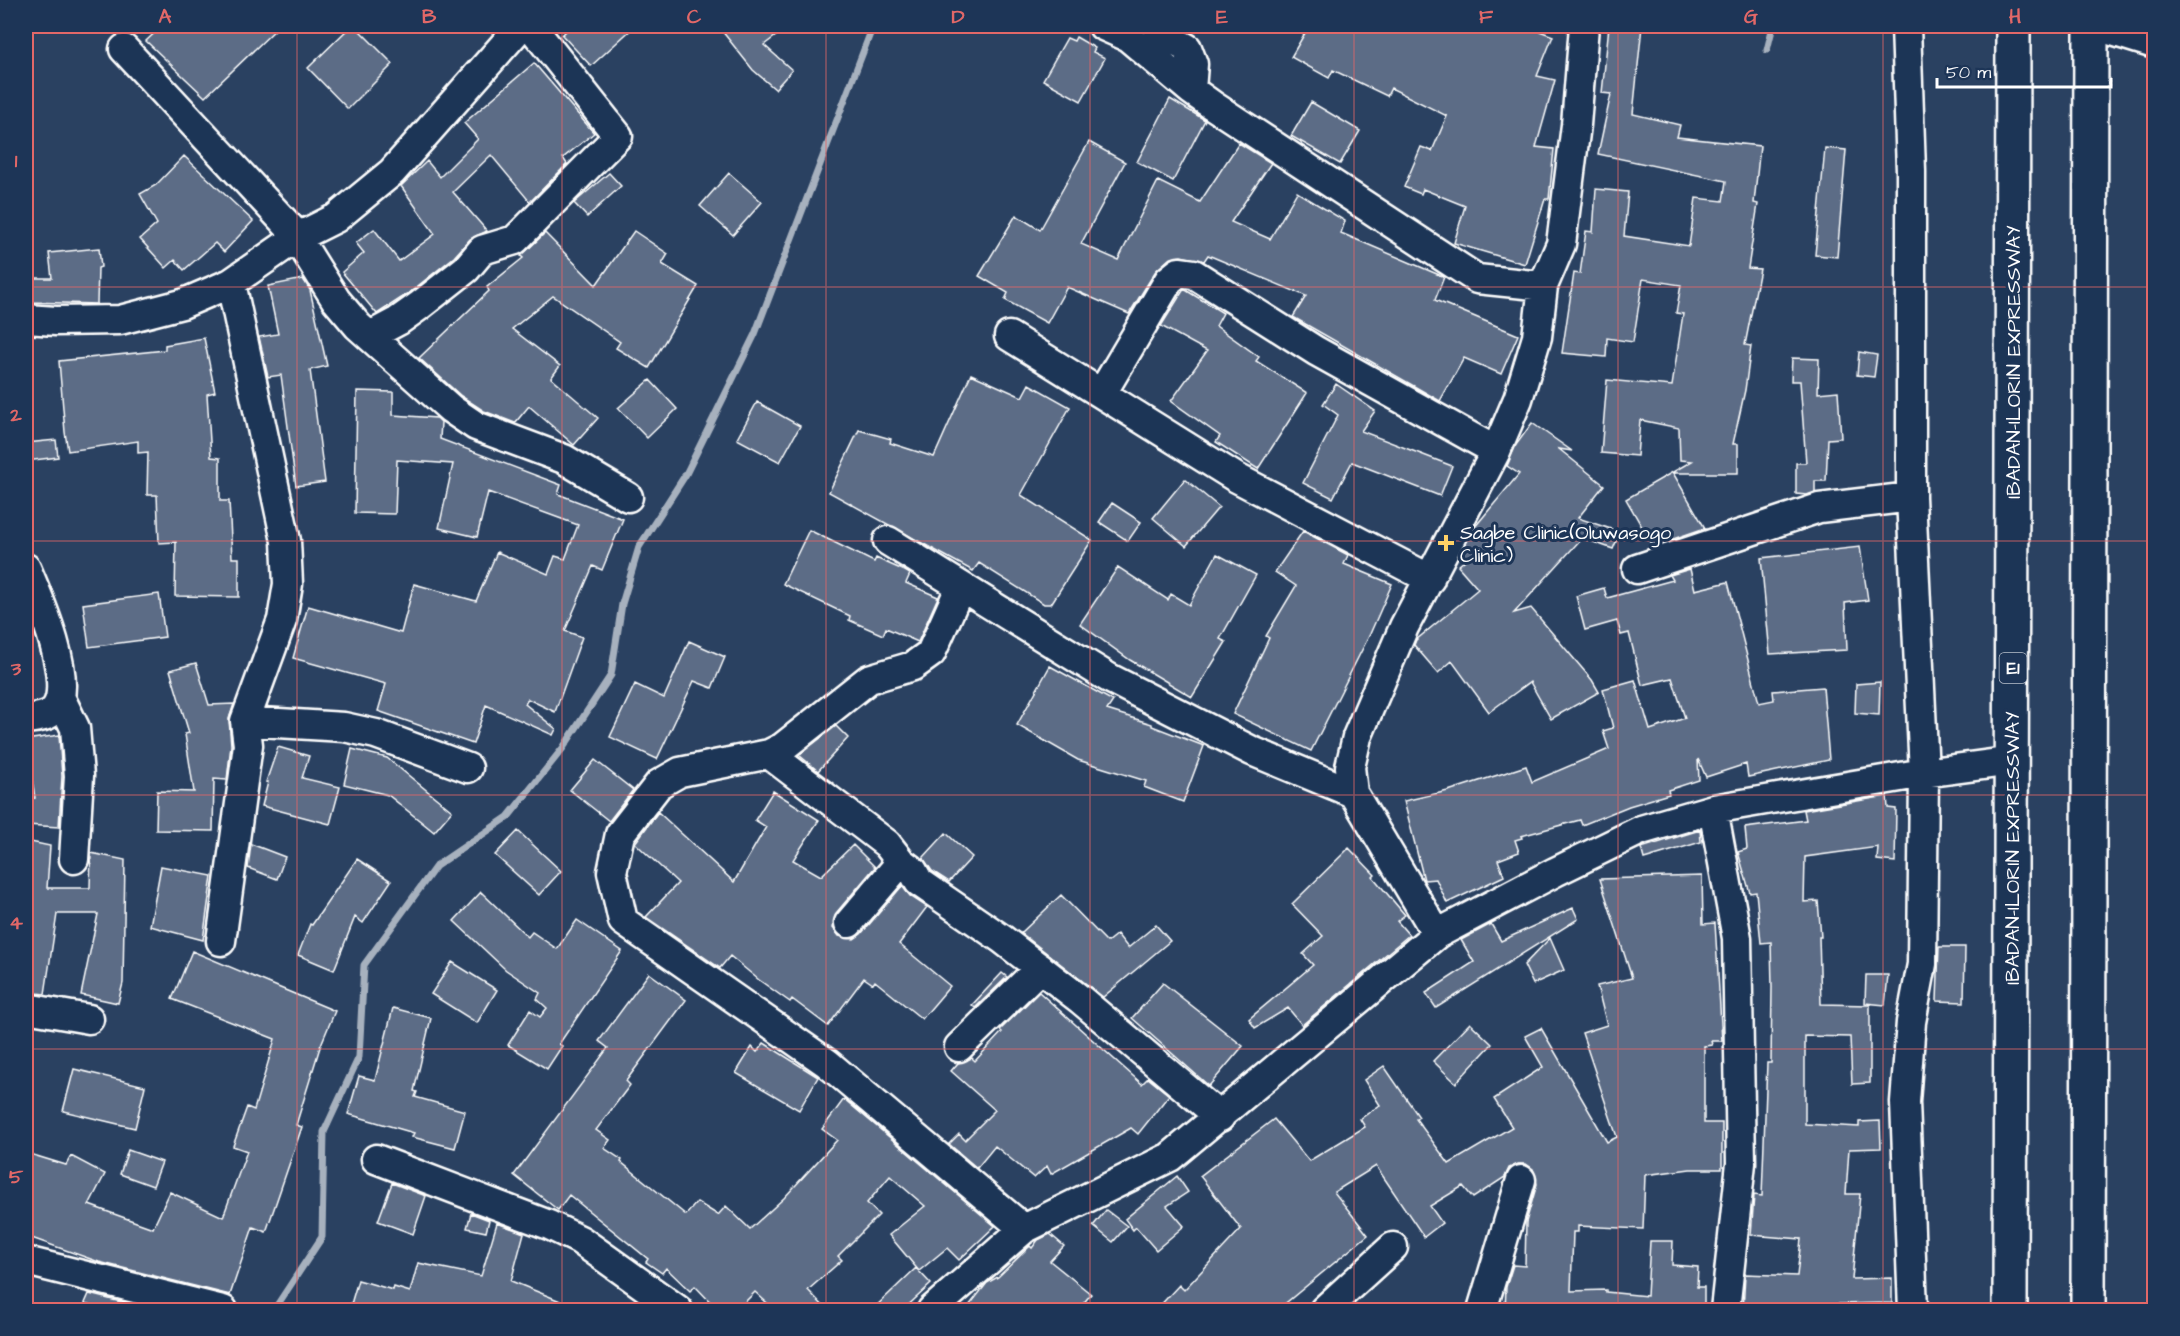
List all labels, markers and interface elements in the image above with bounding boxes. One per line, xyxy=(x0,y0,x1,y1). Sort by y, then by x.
text: A xyxy=(159,3,172,31)
text: B xyxy=(422,3,437,31)
text: C xyxy=(687,3,702,31)
text: D xyxy=(952,3,965,31)
text: E xyxy=(1216,3,1228,31)
text: F xyxy=(1479,3,1494,31)
text: G xyxy=(1744,3,1758,31)
text: H xyxy=(2009,3,2021,31)
scale bar xyxy=(1937,51,2111,89)
text: 50 m xyxy=(1946,60,1991,85)
text: 1 xyxy=(15,147,18,175)
street label: IBADAN-ILORIN EXPRESSWAY xyxy=(2000,225,2028,499)
text: 2 xyxy=(9,401,22,429)
place label: Sagbe Clinic(Oluwasogo Clinic) xyxy=(1460,519,1671,570)
marker: Sagbe Clinic(Oluwasogo Clinic) xyxy=(1437,534,1455,552)
road number: E1 xyxy=(2000,653,2026,683)
text: 3 xyxy=(10,655,22,683)
street label: IBADAN-ILORIN EXPRESSWAY xyxy=(1999,711,2027,985)
text: 4 xyxy=(9,909,23,937)
text: 5 xyxy=(9,1163,24,1191)

